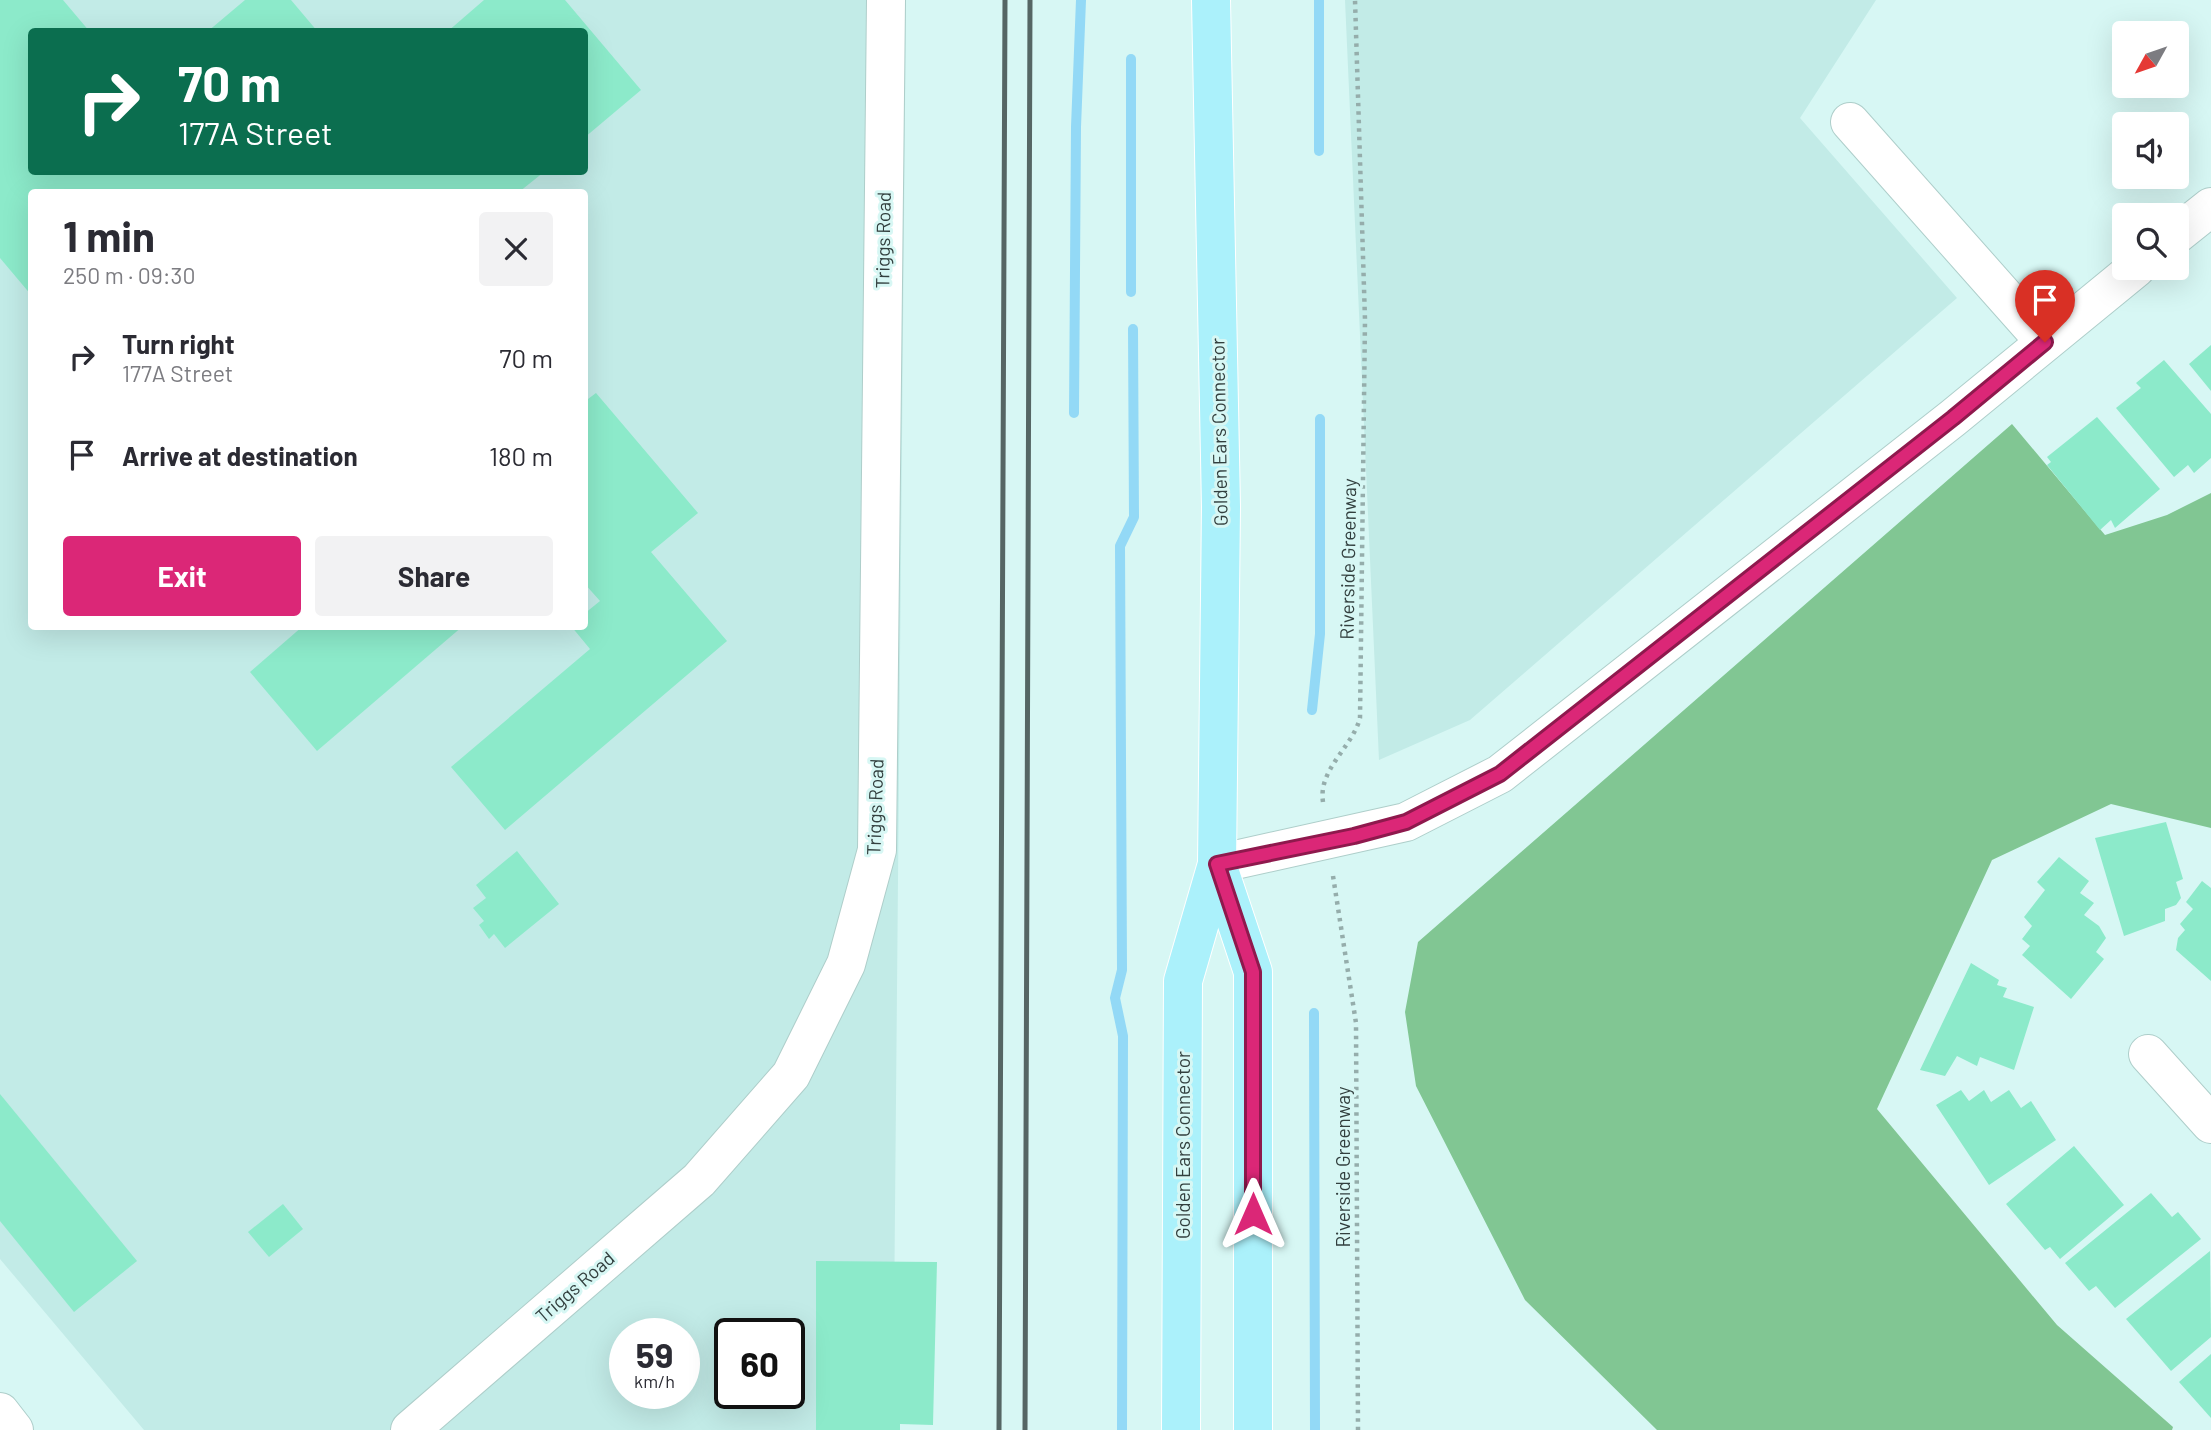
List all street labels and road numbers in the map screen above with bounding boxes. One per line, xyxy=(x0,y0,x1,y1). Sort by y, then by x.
street label: Triggs Road xyxy=(870,191,895,289)
street label: Golden Ears Connector xyxy=(1205,338,1232,526)
street label: Riverside Greenway xyxy=(1335,478,1360,640)
street label: Triggs Road xyxy=(861,758,888,856)
street label: Golden Ears Connector xyxy=(1171,1051,1194,1239)
street label: Riverside Greenway xyxy=(1331,1086,1354,1248)
street label: Triggs Road xyxy=(531,1246,619,1327)

